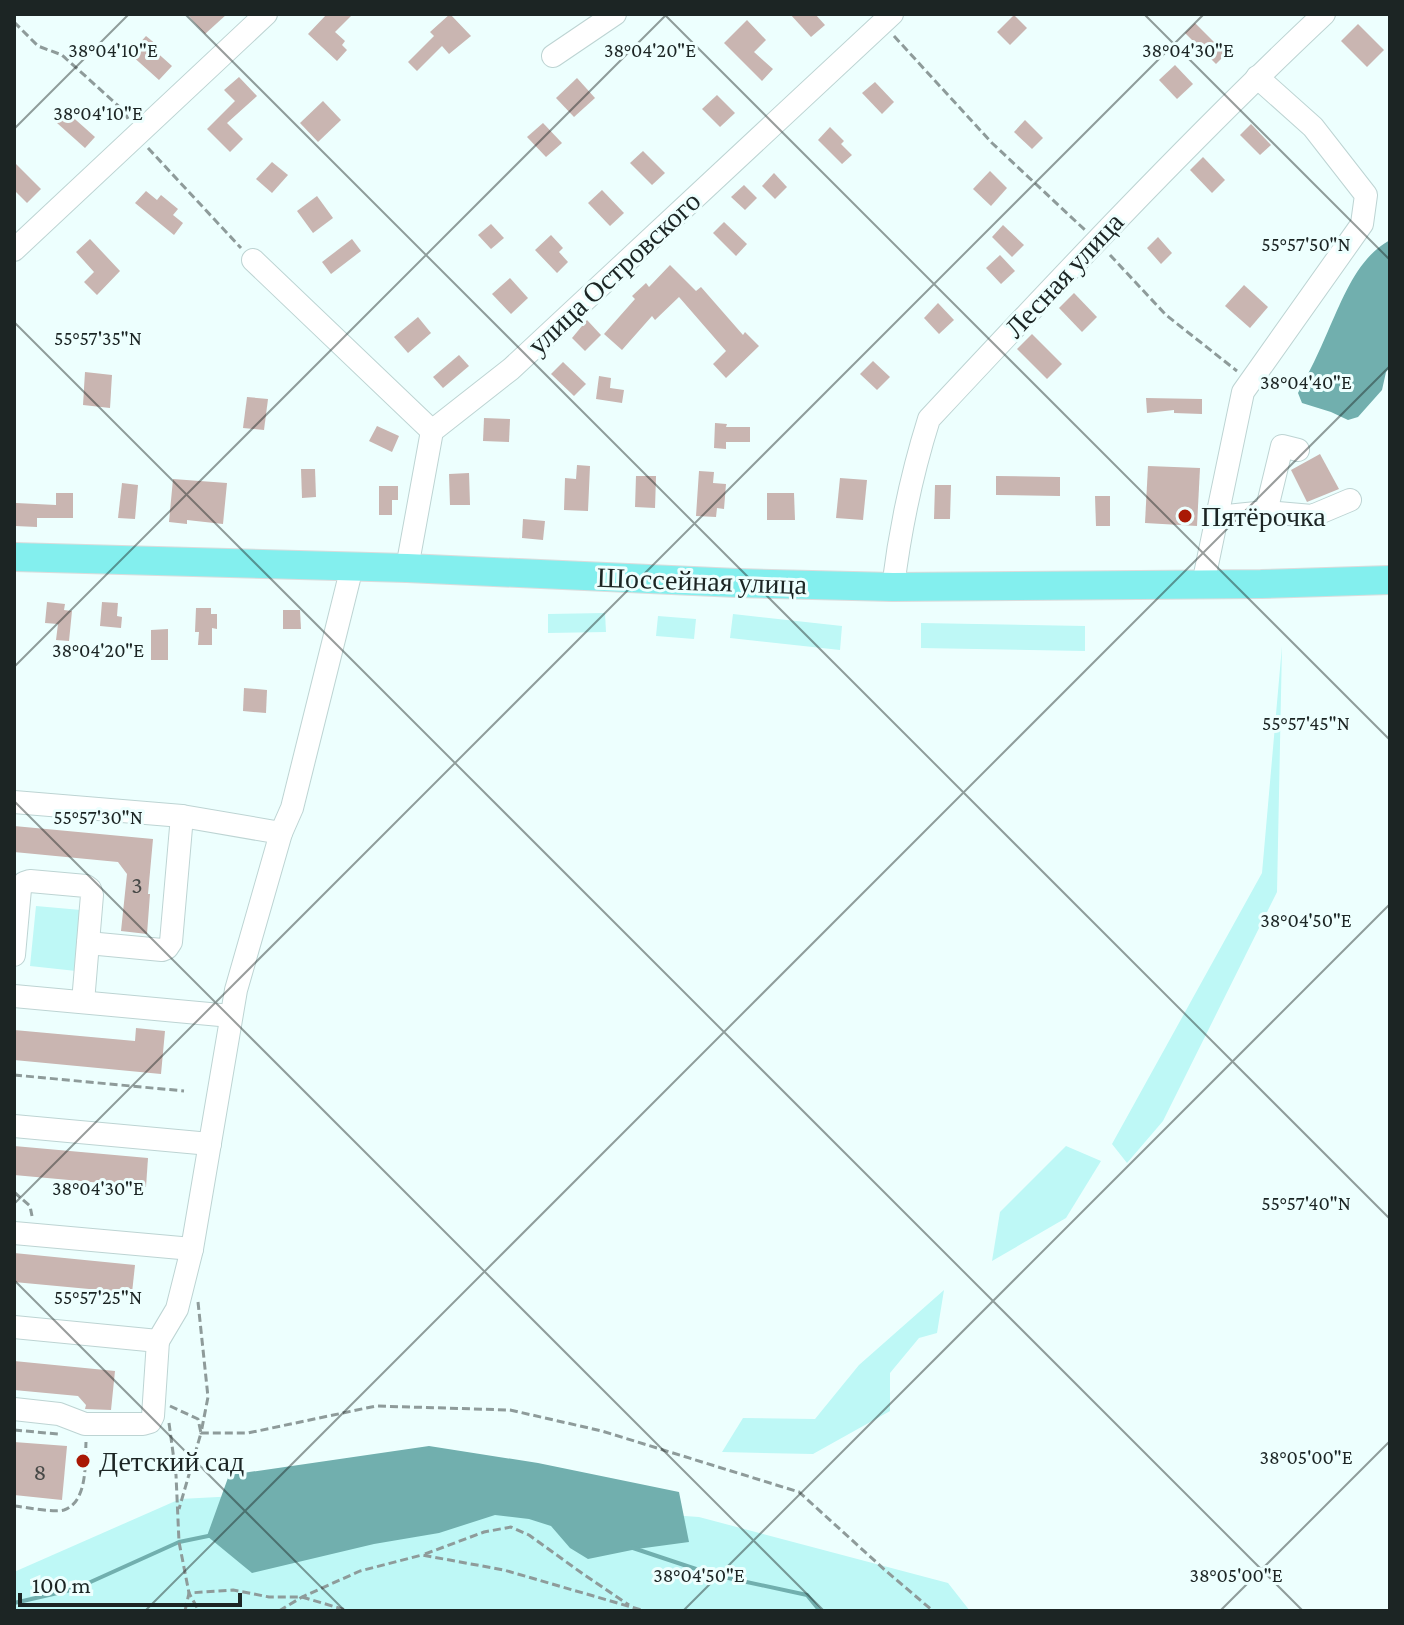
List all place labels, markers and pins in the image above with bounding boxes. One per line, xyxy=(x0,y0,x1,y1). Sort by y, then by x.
place label: Пятёрочка xyxy=(1201,501,1326,532)
marker: Пятёрочка xyxy=(1176,507,1194,525)
place label: Детский сад xyxy=(99,1446,244,1477)
marker: Детский сад xyxy=(74,1452,92,1470)

